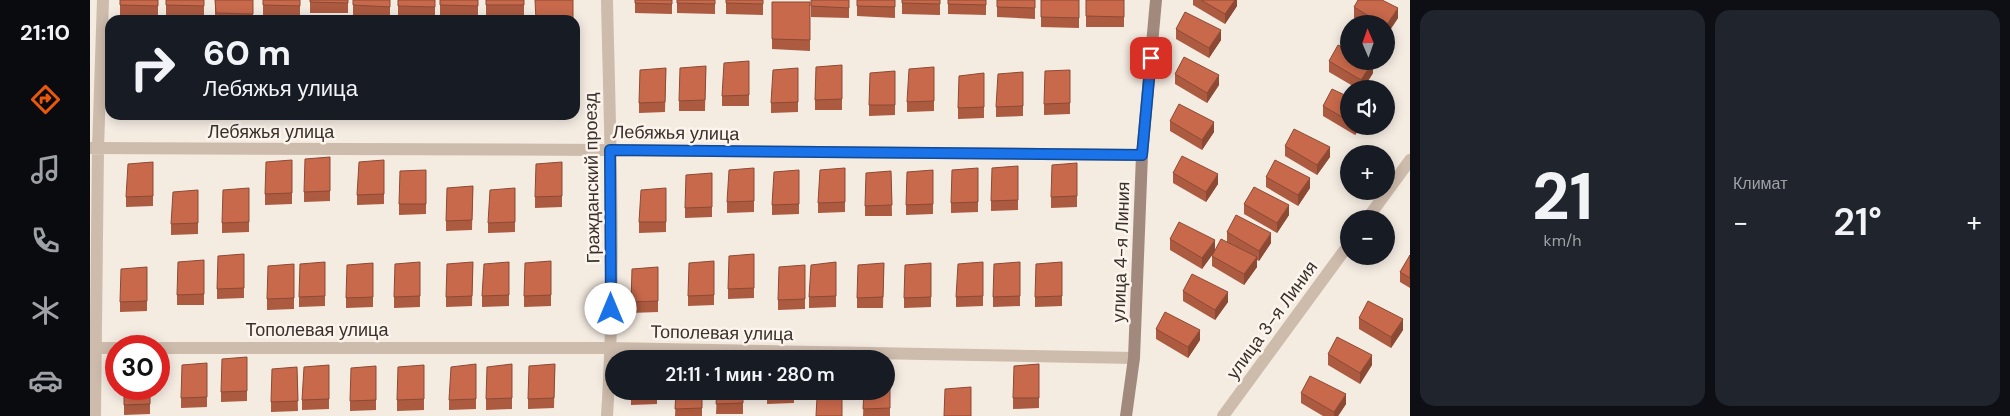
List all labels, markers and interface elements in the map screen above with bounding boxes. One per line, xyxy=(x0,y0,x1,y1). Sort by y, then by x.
north arrow xyxy=(1340,15,1395,70)
map controls xyxy=(1340,15,1395,265)
text: 21:10 xyxy=(20,18,70,47)
text: 60 m xyxy=(203,30,291,76)
icon: right xyxy=(120,35,185,100)
pin xyxy=(1130,37,1172,79)
icon: arrive xyxy=(1137,44,1165,72)
text: Лебяжья улица xyxy=(203,74,358,103)
button: sound xyxy=(1340,80,1395,135)
icon: directions xyxy=(28,82,63,117)
street label: Гражданский проезд xyxy=(579,92,605,264)
street label: Лебяжья улица xyxy=(208,120,335,144)
street label: Лебяжья улица xyxy=(612,120,741,146)
button: + xyxy=(1340,145,1395,200)
icon: music xyxy=(28,152,63,187)
text: 21 xyxy=(1532,155,1593,239)
text: Климат xyxy=(1733,173,1787,194)
street label: улица 4-я Линия xyxy=(1107,181,1135,323)
text: 21° xyxy=(1833,197,1882,247)
text: − xyxy=(1733,204,1748,241)
text: + xyxy=(1967,204,1982,241)
button: − xyxy=(1340,210,1395,265)
icon: phone xyxy=(28,223,63,258)
text: km/h xyxy=(1544,230,1581,251)
street label: улица 3-я Линия xyxy=(1221,256,1323,384)
position arrow xyxy=(584,282,636,334)
icon: climate xyxy=(28,293,63,328)
street label: Тополевая улица xyxy=(246,318,389,342)
street label: Тополевая улица xyxy=(650,320,795,346)
speed limit sign: 30 xyxy=(105,335,170,400)
text: 21:11 · 1 мин · 280 m xyxy=(665,362,835,387)
icon: car xyxy=(28,363,63,398)

